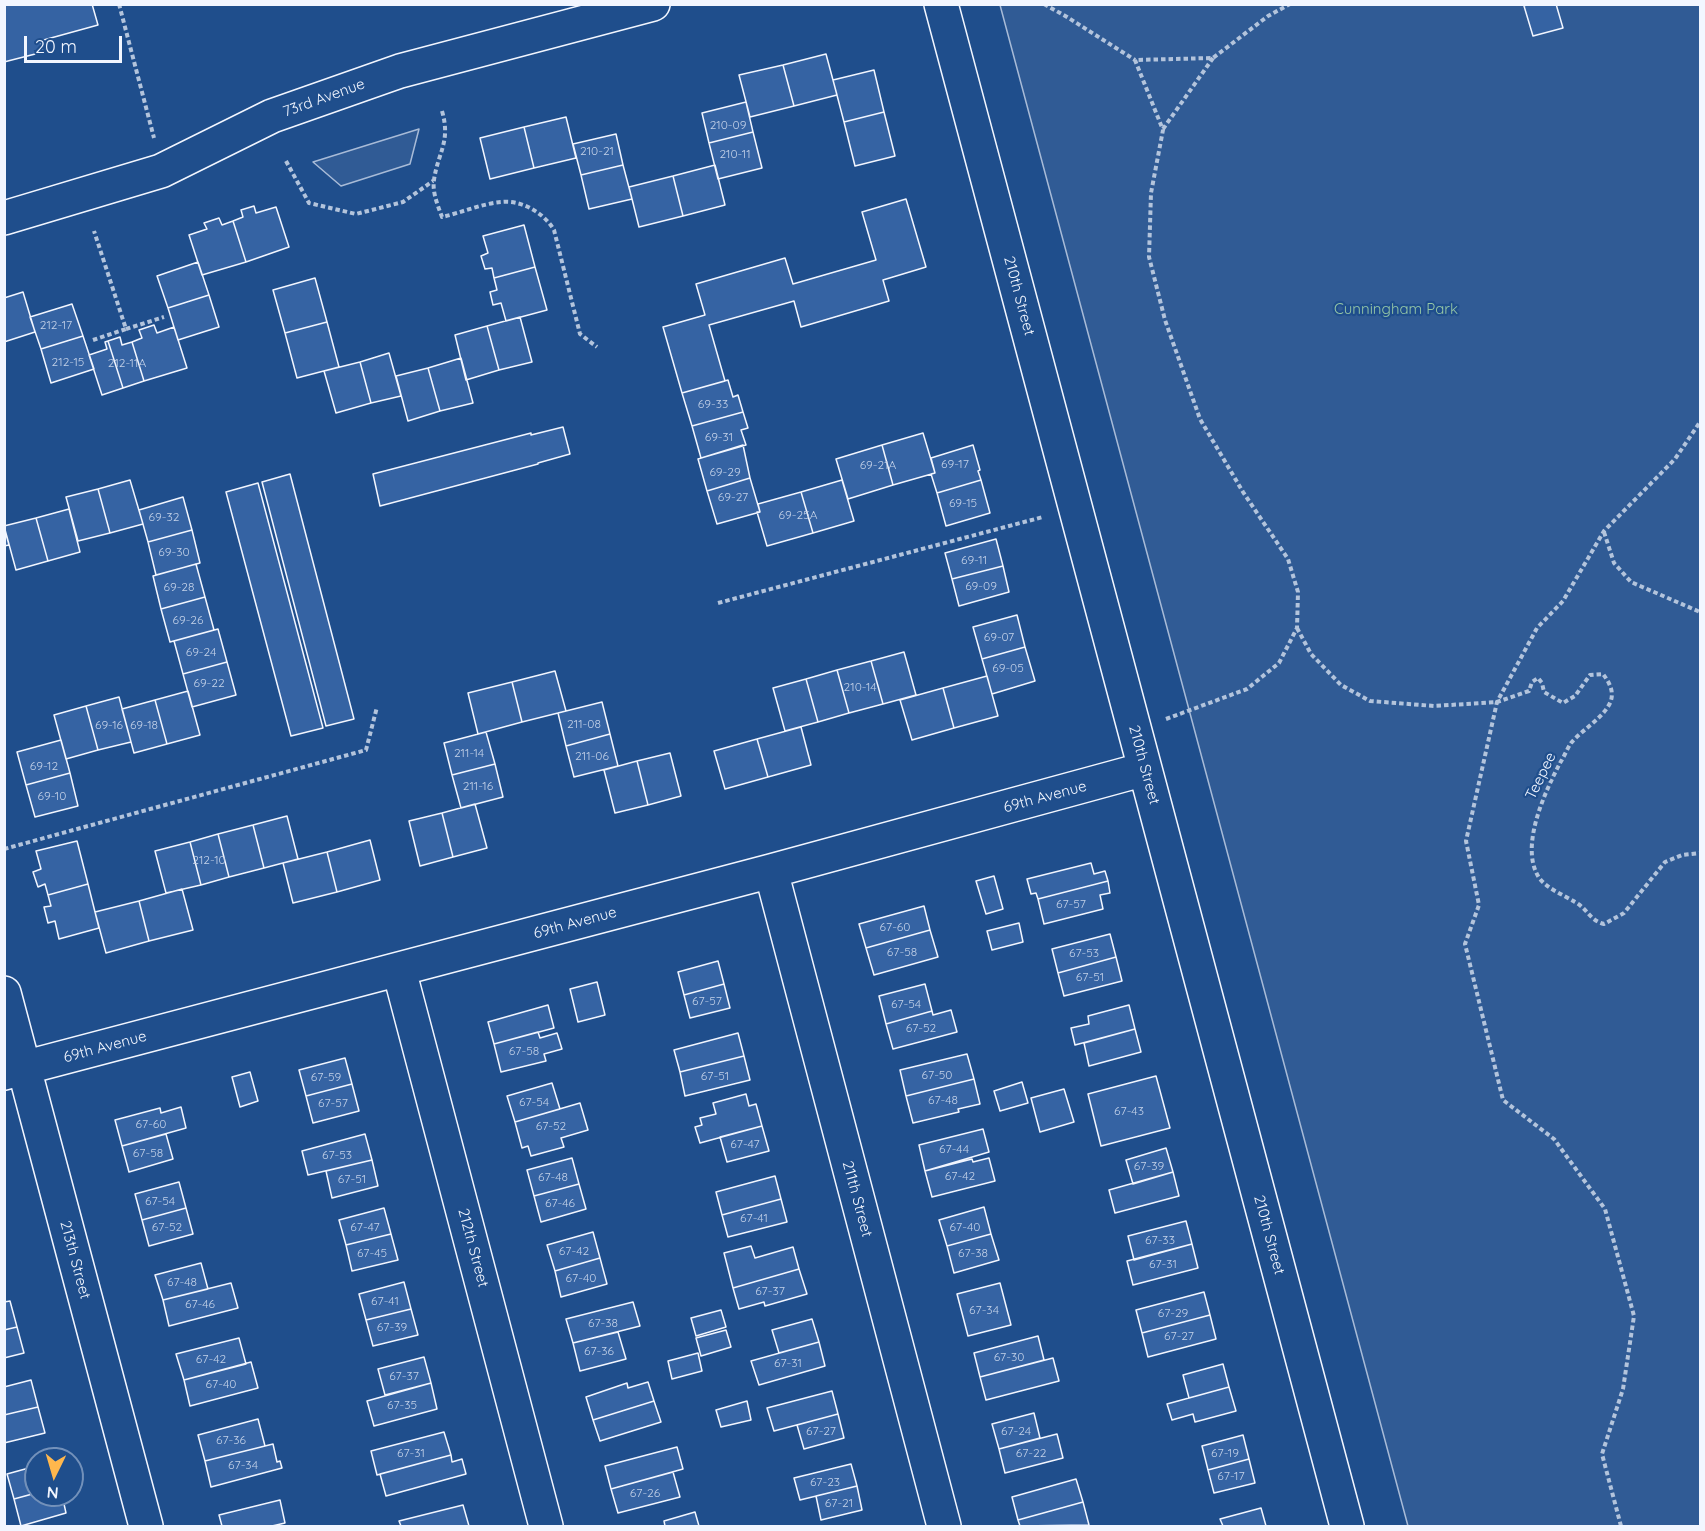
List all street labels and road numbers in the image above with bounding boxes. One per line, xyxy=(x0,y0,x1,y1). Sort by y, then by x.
street label: 73rd Avenue xyxy=(281,75,367,121)
street label: 210th Street xyxy=(1000,254,1038,338)
street label: 210th Street xyxy=(1125,723,1163,807)
street label: Teepee xyxy=(1522,749,1560,803)
street label: 69th Avenue xyxy=(1001,777,1089,817)
street label: 69th Avenue xyxy=(531,903,619,943)
street label: 69th Avenue xyxy=(61,1027,149,1067)
street label: 211th Street xyxy=(838,1159,876,1239)
street label: 210th Street xyxy=(1250,1193,1288,1277)
street label: 212th Street xyxy=(454,1207,492,1289)
street label: 213th Street xyxy=(56,1219,94,1301)

